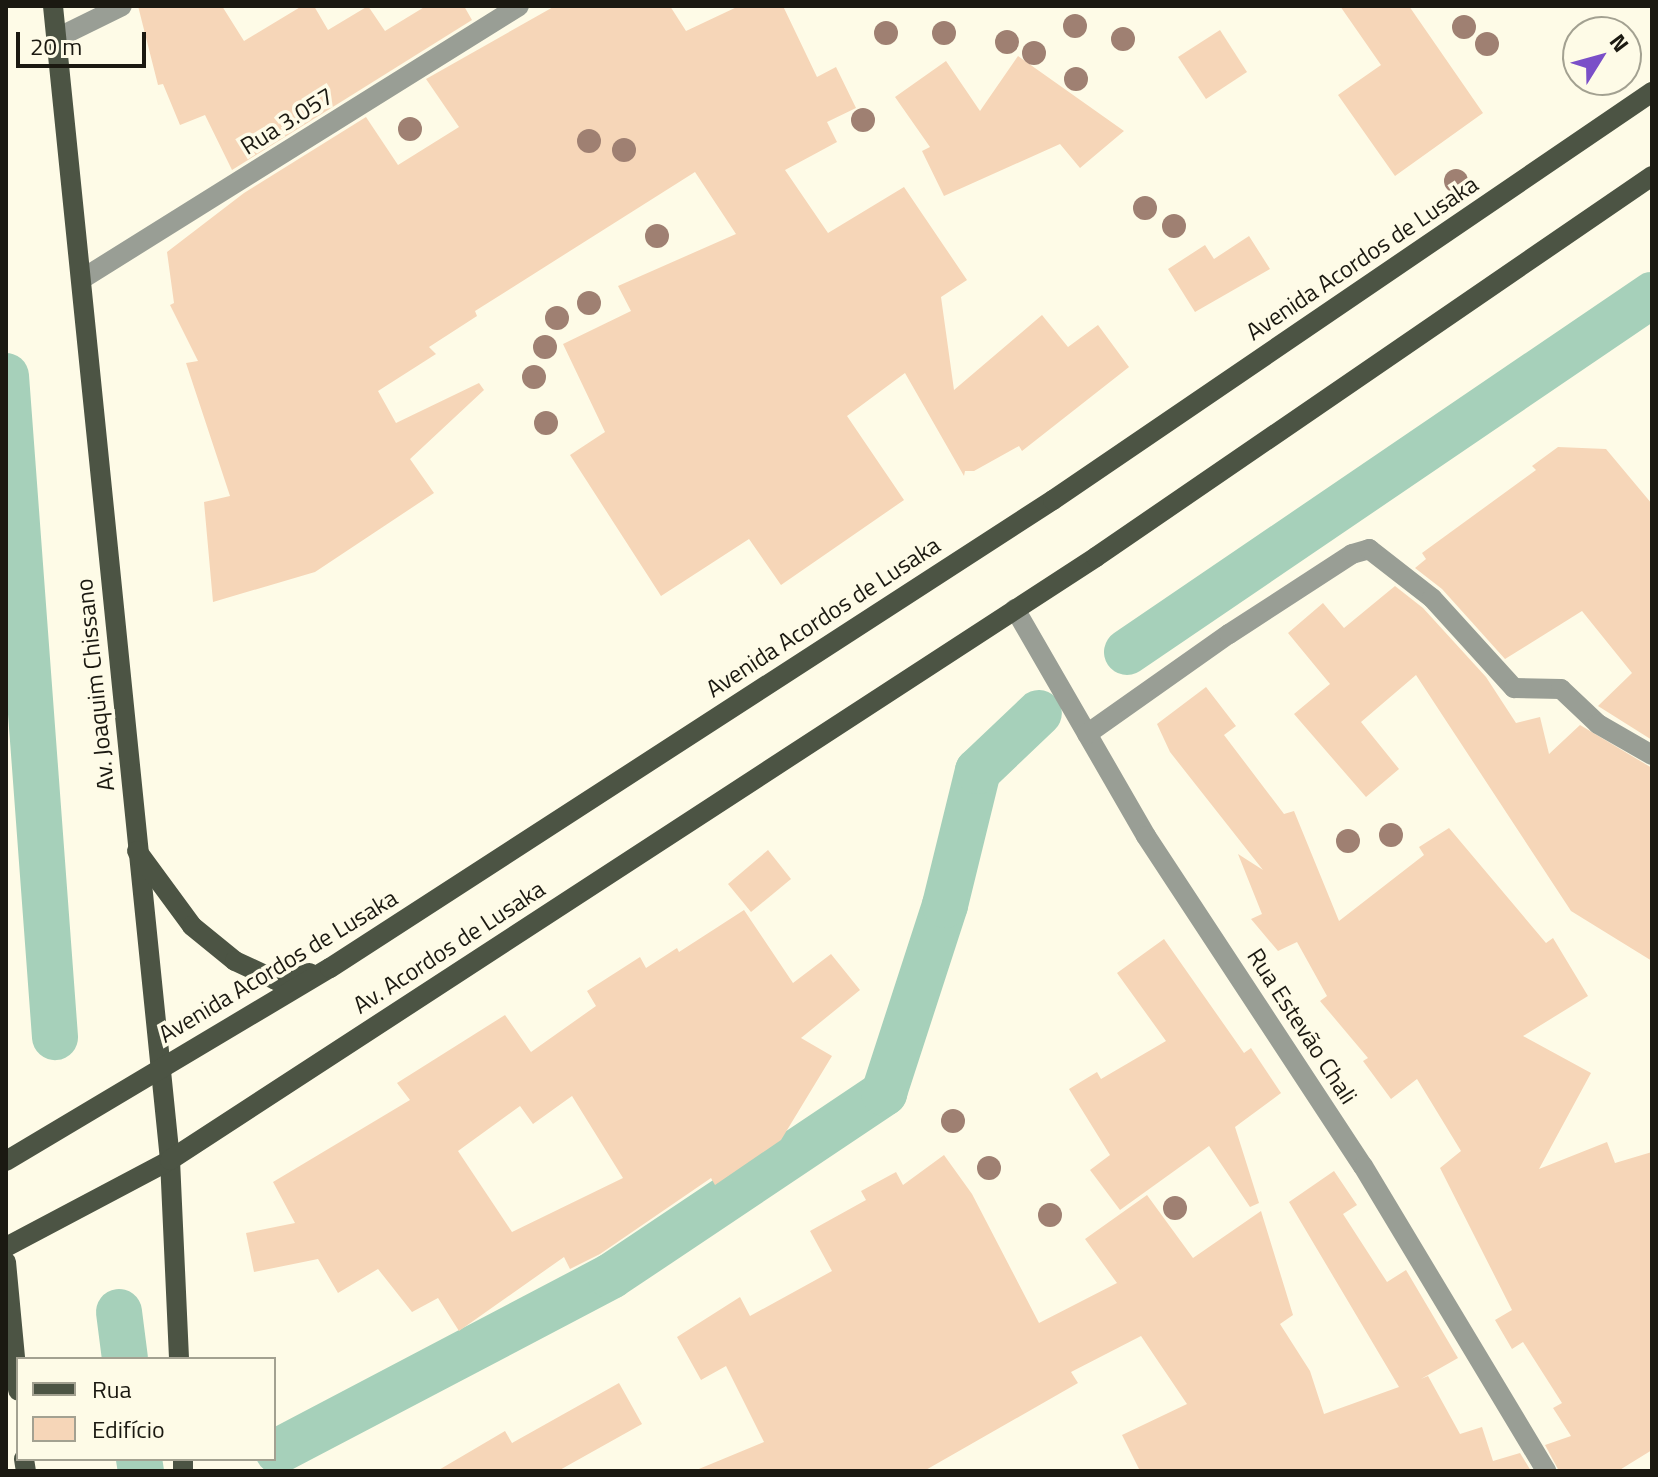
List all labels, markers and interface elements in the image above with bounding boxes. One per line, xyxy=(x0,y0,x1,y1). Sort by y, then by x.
scale bar xyxy=(20,16,150,66)
north arrow xyxy=(1562,16,1642,96)
text: N xyxy=(1601,26,1638,59)
text: 20 m xyxy=(30,28,82,64)
street label: Rua 3.057 xyxy=(235,81,339,161)
street label: Avenida Acordos de Lusaka xyxy=(1241,170,1483,346)
street label: Avenida Acordos de Lusaka xyxy=(701,531,945,703)
street label: Av. Joaquim Chissano xyxy=(70,577,120,793)
street label: Av. Acordos de Lusaka xyxy=(348,874,550,1020)
street label: Avenida Acordos de Lusaka xyxy=(153,883,403,1049)
street label: Rua Estevão Chali xyxy=(1241,943,1363,1109)
legend xyxy=(16,1357,276,1461)
text: Rua xyxy=(92,1371,131,1407)
text: Edifício xyxy=(92,1411,165,1447)

